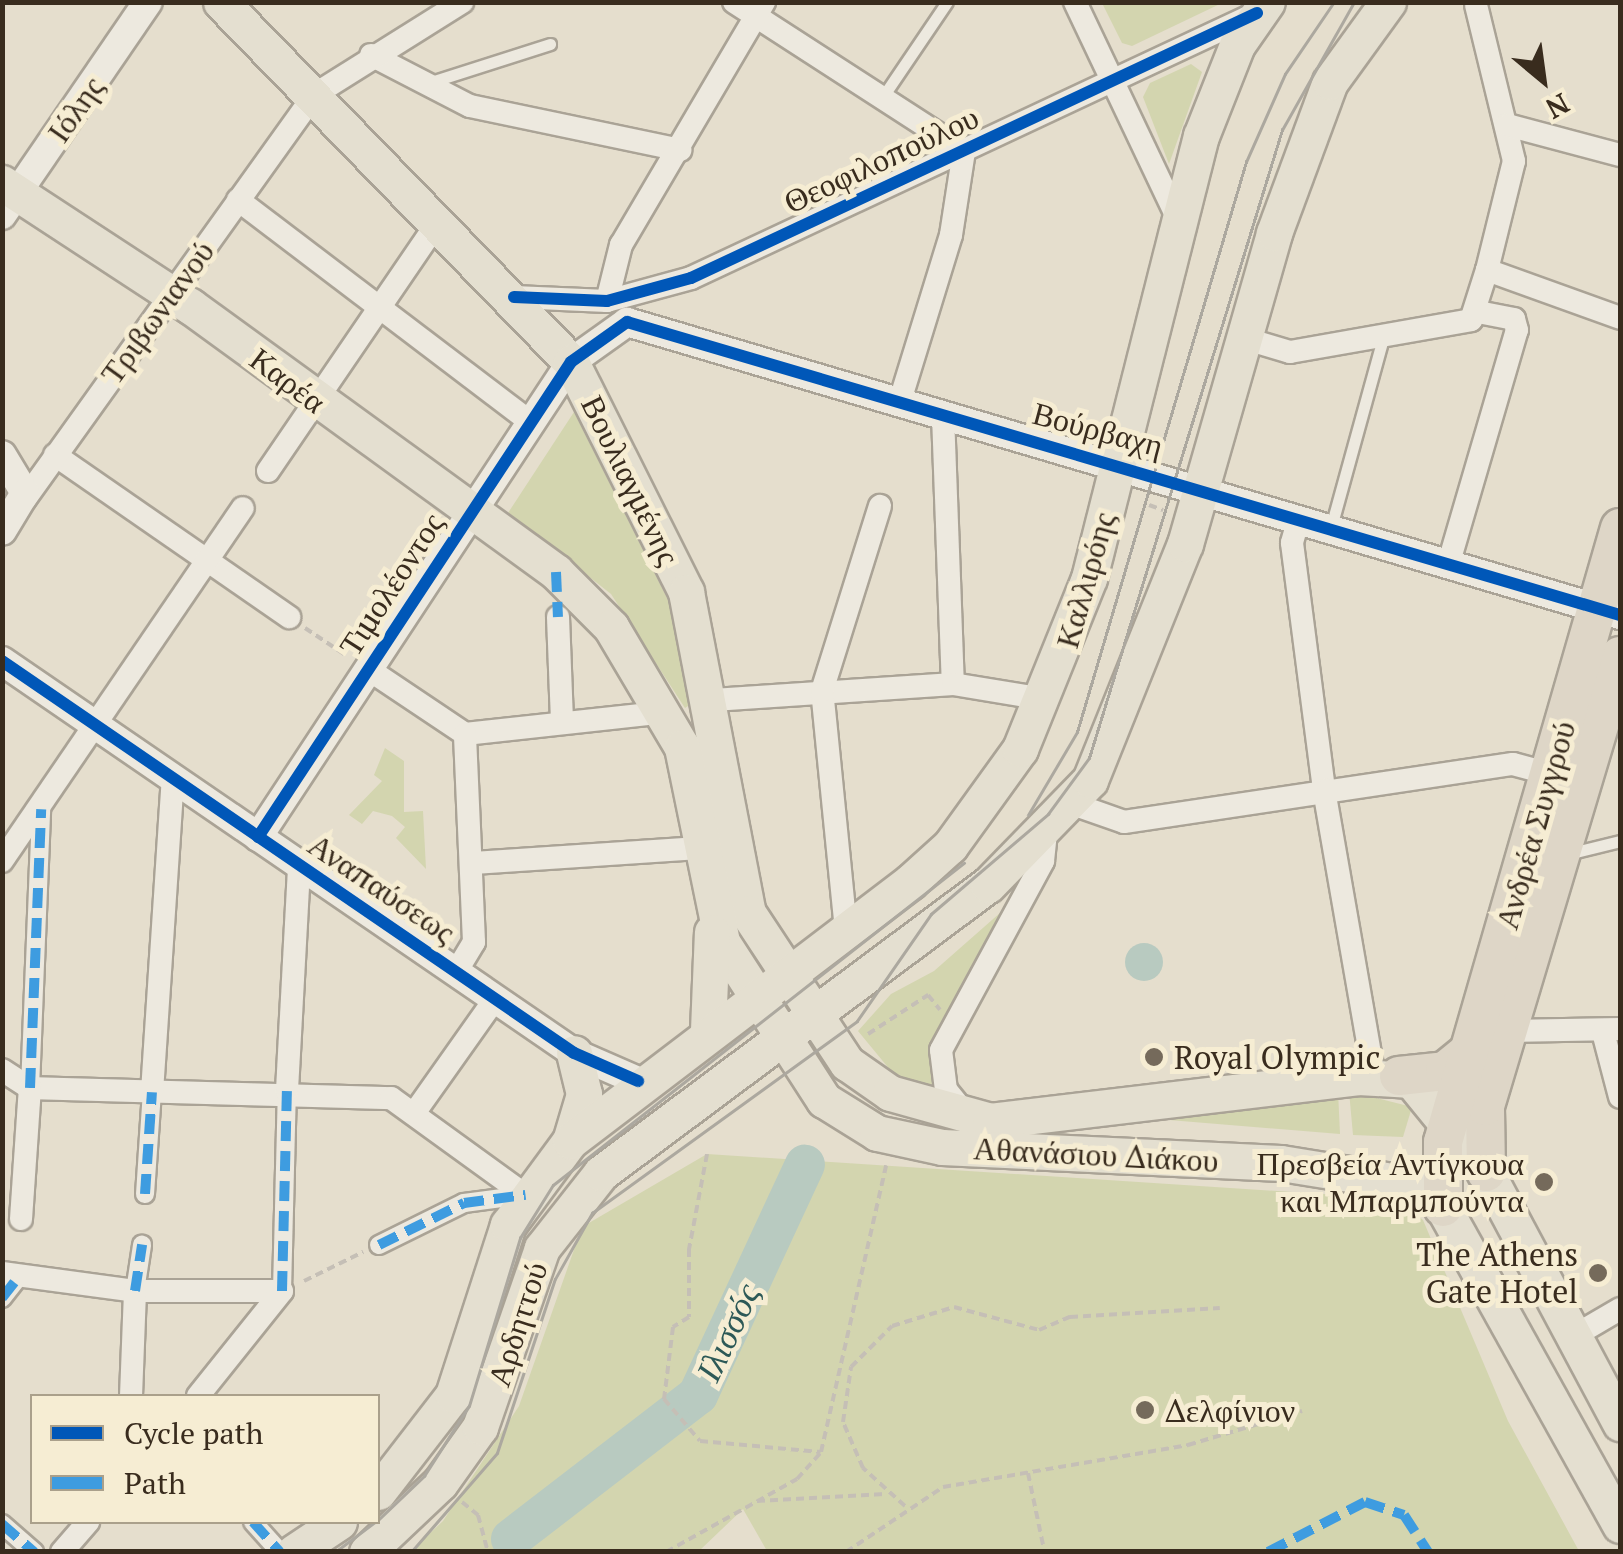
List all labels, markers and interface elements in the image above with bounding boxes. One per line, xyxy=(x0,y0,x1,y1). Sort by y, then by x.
north arrow xyxy=(1493,30,1593,130)
street label: Ιόλης xyxy=(39,69,111,149)
text: N xyxy=(1540,85,1576,128)
street label: Θεοφιλοπούλου xyxy=(778,97,984,221)
street label: Τριβωνιανού xyxy=(92,233,222,391)
street label: Καρέα xyxy=(243,339,333,421)
street label: Βουλιαγμένης xyxy=(574,389,688,571)
street label: Βούρβαχη xyxy=(1029,393,1167,465)
street label: Τιμολέοντος xyxy=(331,505,451,663)
street label: Καλλιρόης xyxy=(1047,508,1123,652)
street label: Ανδρέα Συγγρού xyxy=(1487,716,1583,934)
street label: Αναπαύσεως xyxy=(301,825,463,951)
place label: Royal Olympic xyxy=(1174,1038,1380,1076)
marker: Royal Olympic xyxy=(1143,1046,1165,1068)
street label: Αθανάσιου Διάκου xyxy=(973,1128,1219,1180)
place label: Πρεσβεία Αντίγκουα και Μπαρμπούντα xyxy=(1257,1145,1524,1220)
marker: Πρεσβεία Αντίγκουα και Μπαρμπούντα xyxy=(1533,1171,1555,1193)
place label: The Athens Gate Hotel xyxy=(1416,1236,1578,1311)
street label: Αρδηττού xyxy=(479,1257,555,1391)
marker: The Athens Gate Hotel xyxy=(1587,1262,1609,1284)
water label: Ιλισσός xyxy=(686,1277,768,1387)
place label: Δελφίνιον xyxy=(1165,1391,1295,1429)
legend xyxy=(30,1394,380,1524)
marker: Δελφίνιον xyxy=(1134,1399,1156,1421)
text: Cycle path xyxy=(124,1413,263,1453)
text: Path xyxy=(124,1463,186,1503)

